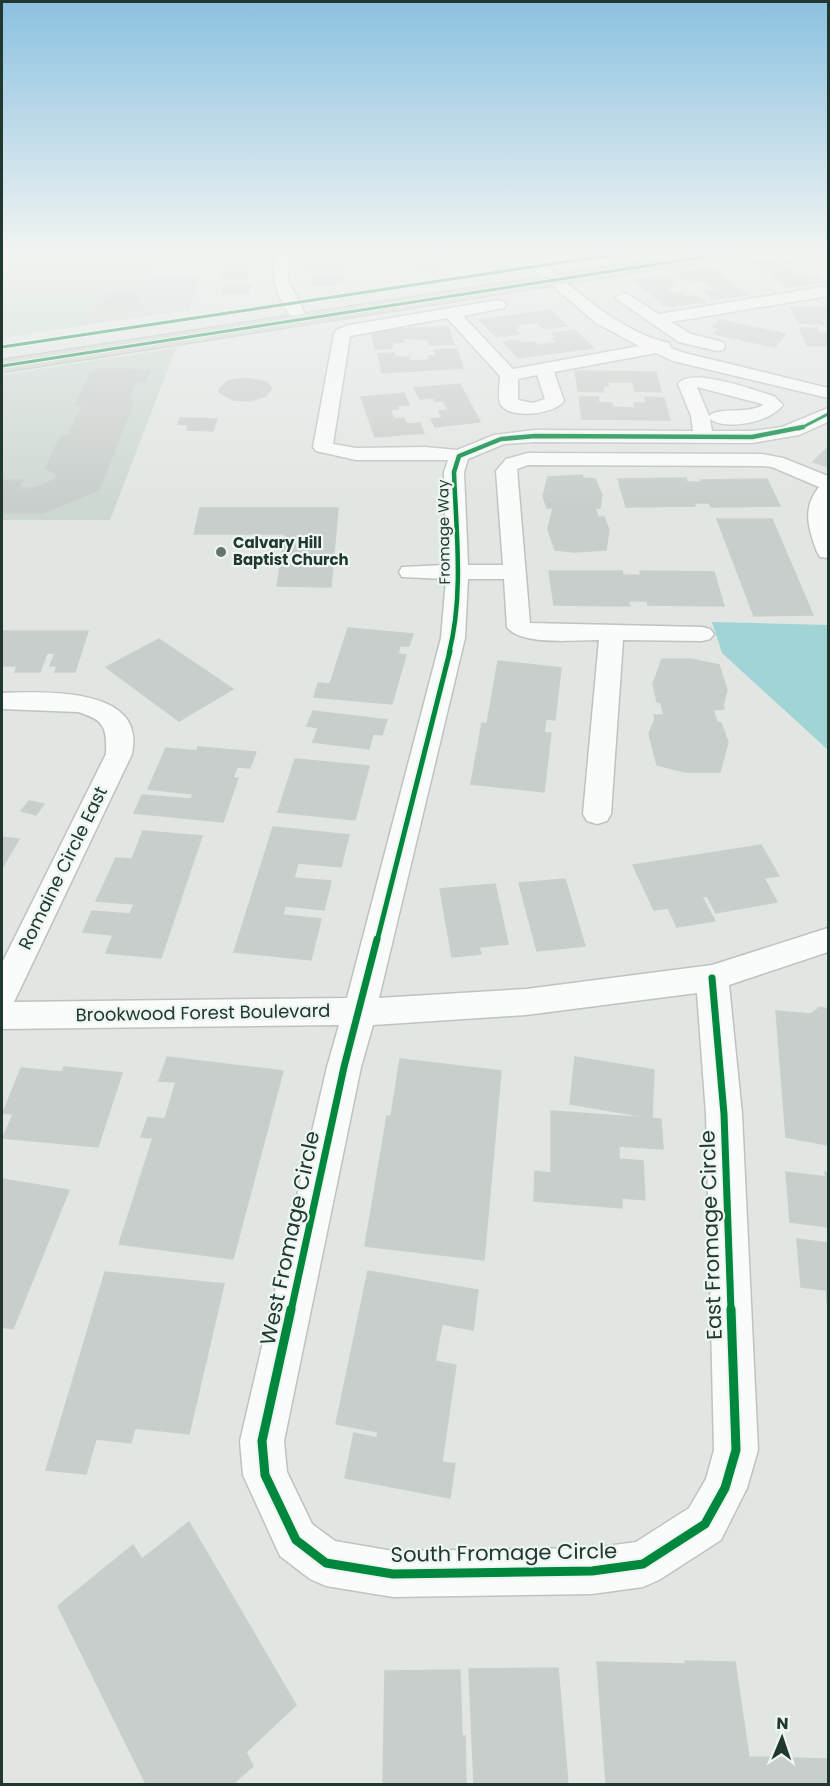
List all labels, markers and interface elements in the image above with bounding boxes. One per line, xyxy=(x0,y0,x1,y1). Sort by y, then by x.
street label: Fromage Way xyxy=(432,479,455,585)
place label: Calvary Hill Baptist Church xyxy=(233,532,349,570)
marker: Calvary Hill Baptist Church xyxy=(214,545,228,559)
street label: Romaine Circle East xyxy=(12,782,113,954)
street label: Brookwood Forest Boulevard xyxy=(75,998,331,1027)
street label: West Fromage Circle xyxy=(253,1128,326,1348)
street label: East Fromage Circle xyxy=(692,1130,729,1340)
street label: South Fromage Circle xyxy=(390,1536,618,1569)
north arrow xyxy=(752,1708,812,1768)
text: N xyxy=(776,1712,789,1735)

